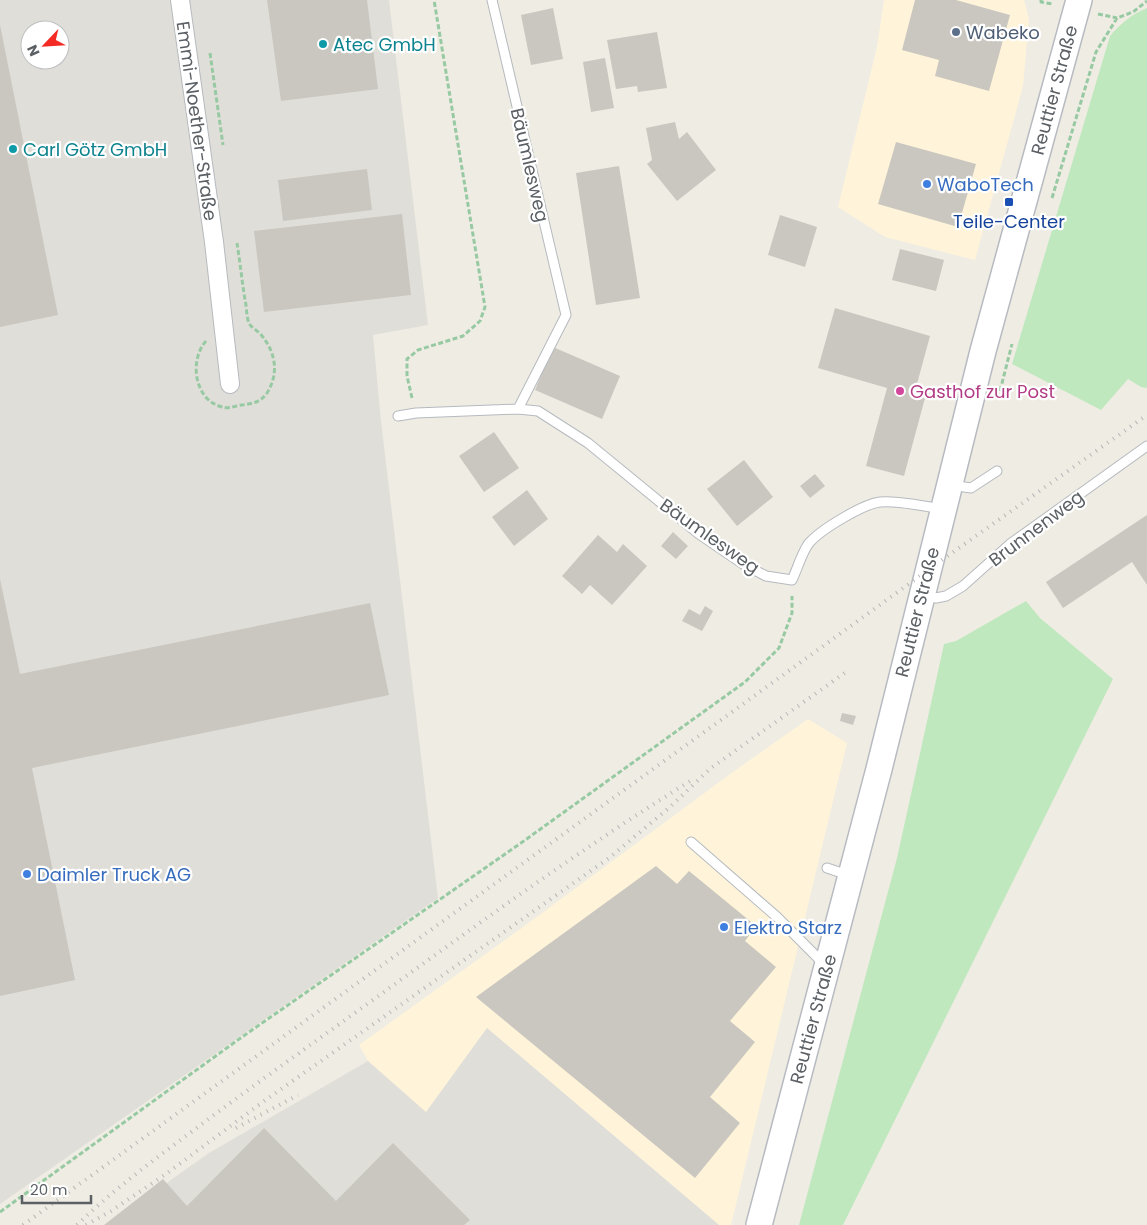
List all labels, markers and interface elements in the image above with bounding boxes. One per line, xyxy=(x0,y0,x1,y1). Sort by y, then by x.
north arrow xyxy=(20,20,70,70)
street label: Emmi-Noether-Straße xyxy=(171,20,223,222)
place label: Wabeko xyxy=(966,20,1040,45)
street label: Reuttier Straße xyxy=(1025,22,1083,158)
marker: Wabeko xyxy=(950,26,962,38)
place label: Atec GmbH xyxy=(333,32,436,57)
marker: Atec GmbH xyxy=(317,38,329,50)
text: N xyxy=(22,41,45,59)
street label: Bäumlesweg xyxy=(505,106,555,224)
place label: Carl Götz GmbH xyxy=(23,137,167,162)
marker: Carl Götz GmbH xyxy=(7,143,19,155)
place label: WaboTech xyxy=(937,172,1034,197)
marker: WaboTech xyxy=(921,178,933,190)
marker: Teile-Center xyxy=(1003,196,1015,208)
place label: Teile-Center xyxy=(953,209,1065,234)
place label: Gasthof zur Post xyxy=(910,379,1055,404)
marker: Gasthof zur Post xyxy=(894,385,906,397)
street label: Brunnenweg xyxy=(983,484,1089,572)
street label: Bäumlesweg xyxy=(655,492,765,580)
street label: Reuttier Straße xyxy=(889,544,945,680)
place label: Daimler Truck AG xyxy=(37,862,191,887)
marker: Daimler Truck AG xyxy=(21,868,33,880)
place label: Elektro Starz xyxy=(734,915,842,940)
marker: Elektro Starz xyxy=(718,921,730,933)
street label: Reuttier Straße xyxy=(784,951,842,1087)
scale bar xyxy=(22,1172,91,1204)
text: 20 m xyxy=(30,1179,68,1200)

